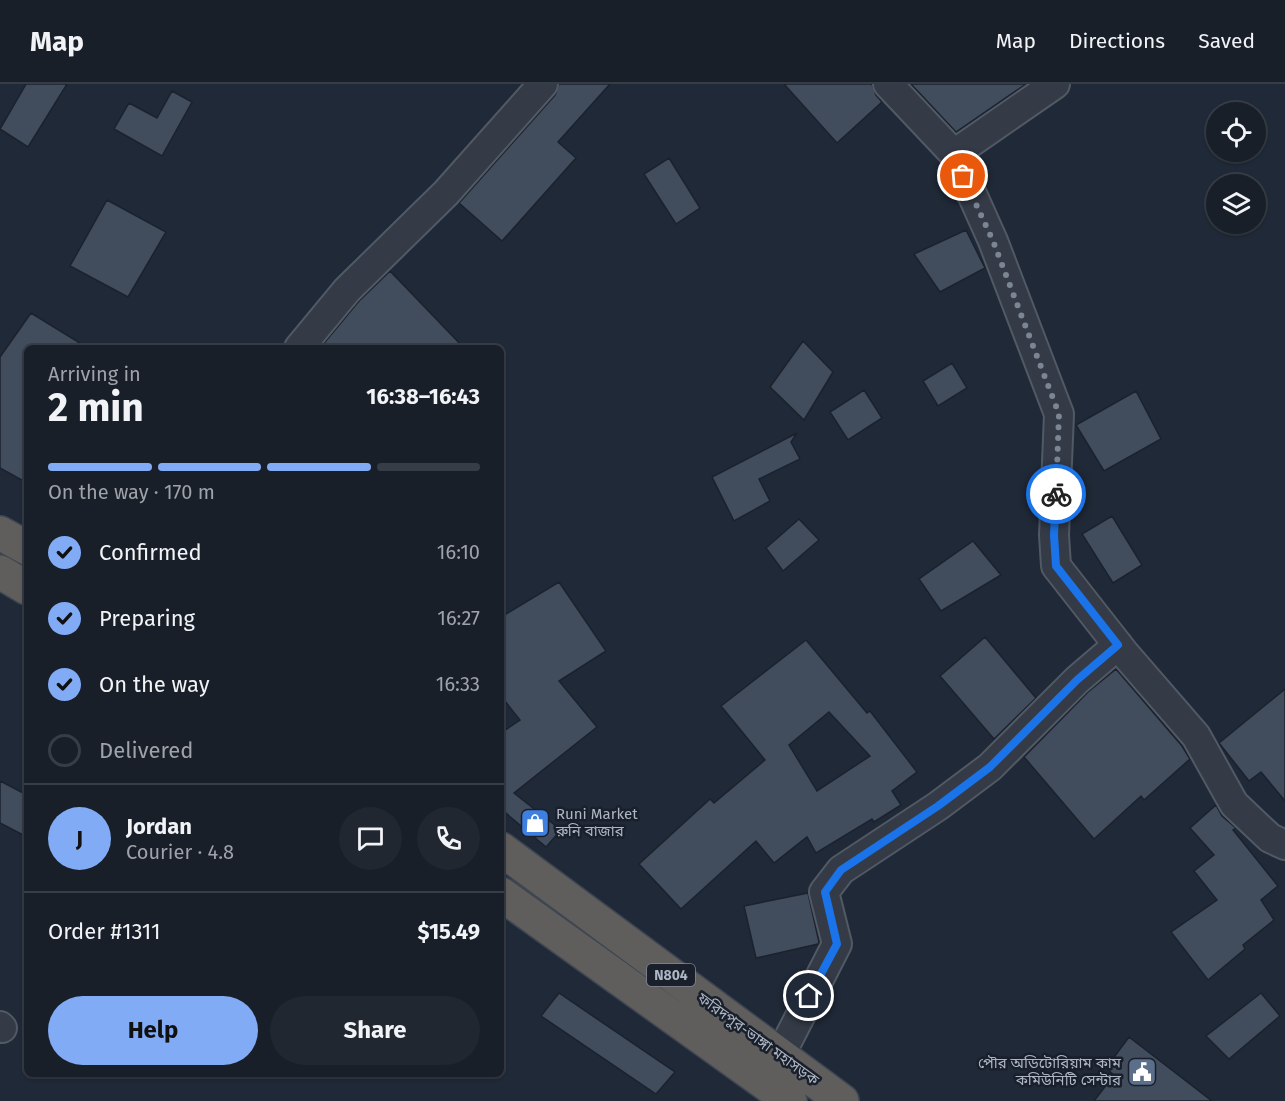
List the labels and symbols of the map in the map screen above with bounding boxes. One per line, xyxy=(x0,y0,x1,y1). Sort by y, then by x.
pin xyxy=(937,150,988,201)
courier xyxy=(1026,464,1086,524)
place label: Runi Market রুনি বাজার xyxy=(555,805,638,840)
shop icon: Runi Market রুনি বাজার xyxy=(519,807,551,839)
road number: N804 xyxy=(647,964,695,986)
pin xyxy=(783,970,834,1021)
street label: ফরিদপুর-ভাঙ্গা মহাসড়ক xyxy=(693,988,823,1090)
place label: পৌর অডিটোরিয়াম কাম কমিউনিটি সেন্টার xyxy=(978,1054,1122,1089)
public building icon: পৌর অডিটোরিয়াম কাম কমিউনিটি সেন্টার xyxy=(1126,1056,1158,1088)

